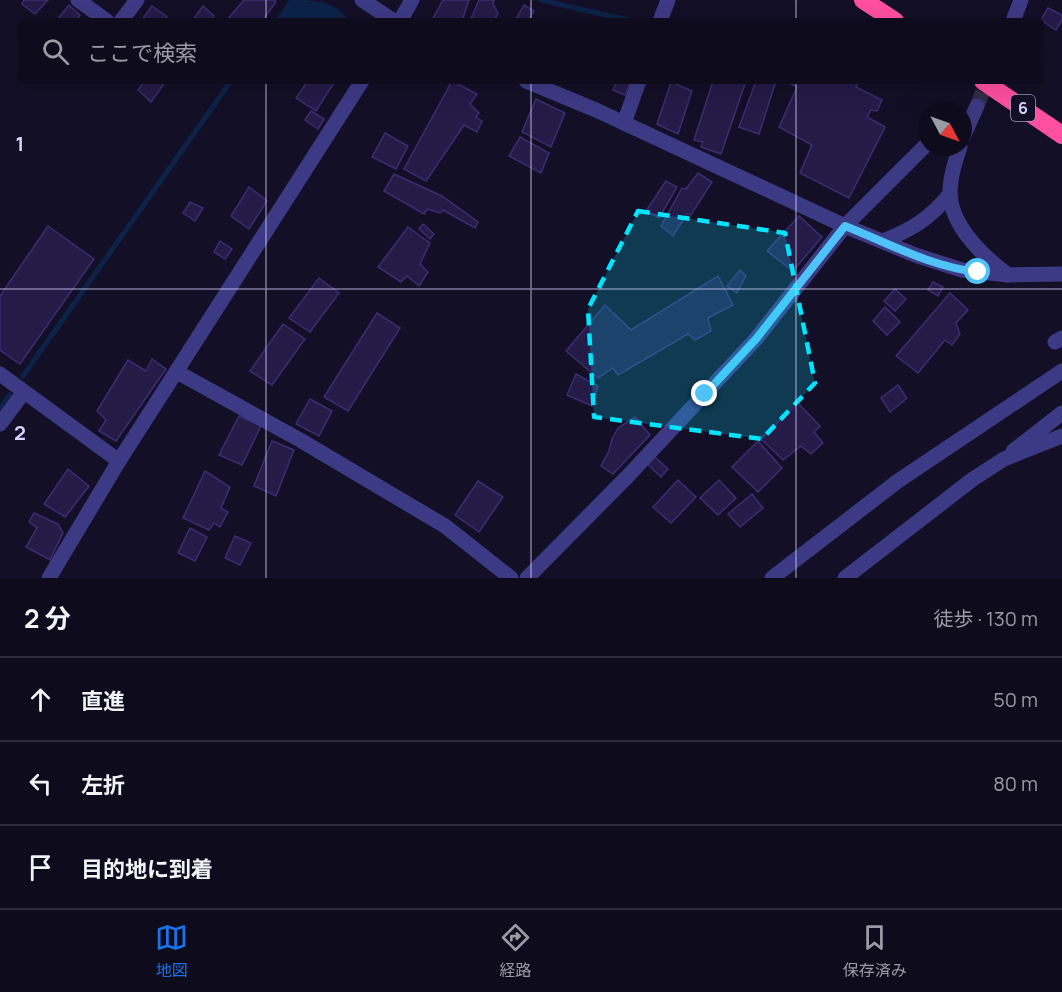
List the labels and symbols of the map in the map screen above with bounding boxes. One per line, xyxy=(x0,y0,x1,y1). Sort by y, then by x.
road number: 6 xyxy=(1011,95,1035,121)
north arrow xyxy=(918,102,972,156)
text: 1 xyxy=(16,130,24,157)
route start xyxy=(964,258,990,284)
route end xyxy=(691,380,717,406)
text: 2 xyxy=(14,419,26,446)

